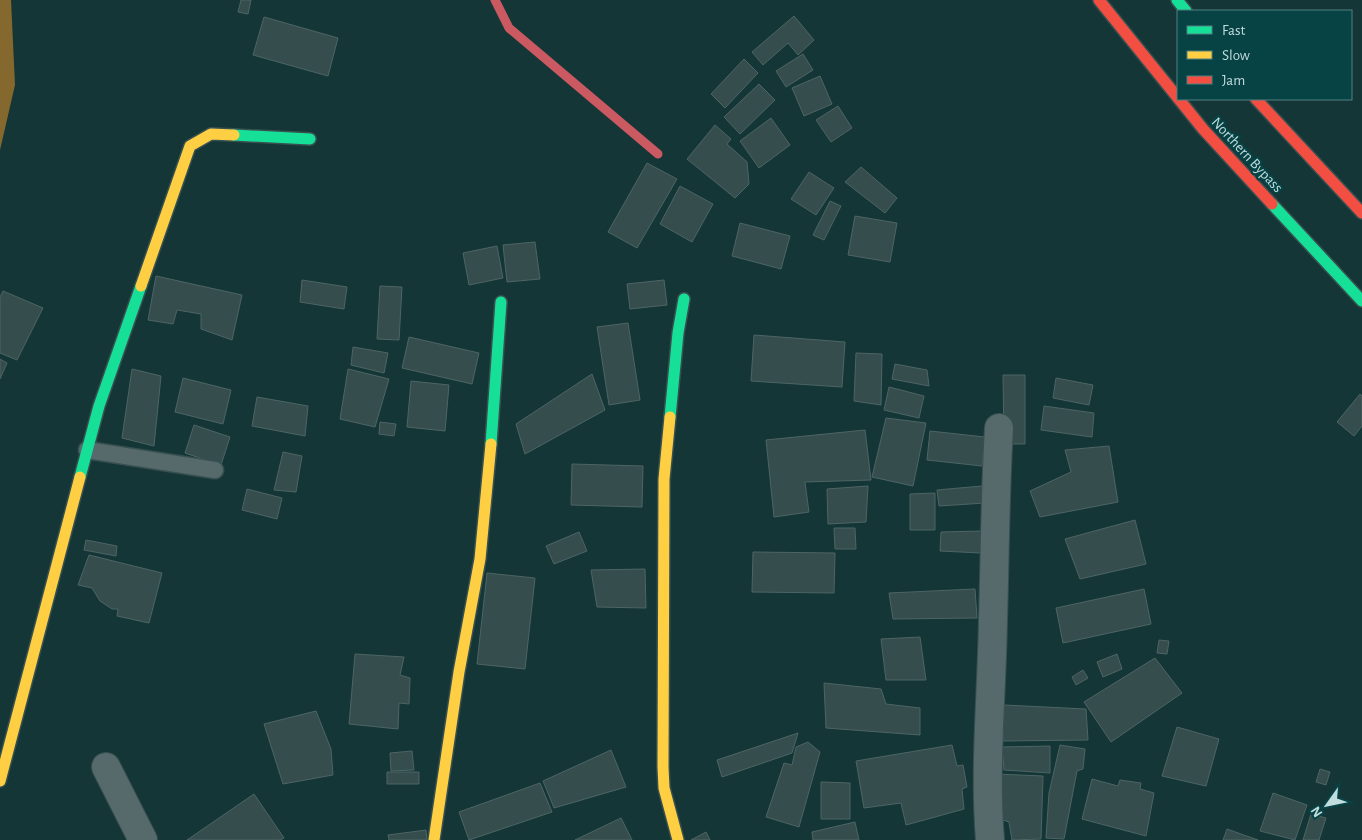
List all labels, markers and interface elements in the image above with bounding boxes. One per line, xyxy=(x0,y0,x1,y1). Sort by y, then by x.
legend xyxy=(1177,10,1352,100)
text: Fast xyxy=(1222,23,1246,38)
text: Slow xyxy=(1222,48,1250,63)
text: Jam xyxy=(1222,73,1245,88)
street label: Northern Bypass xyxy=(1209,115,1285,195)
north arrow xyxy=(1302,780,1352,830)
text: N xyxy=(1308,804,1325,819)

